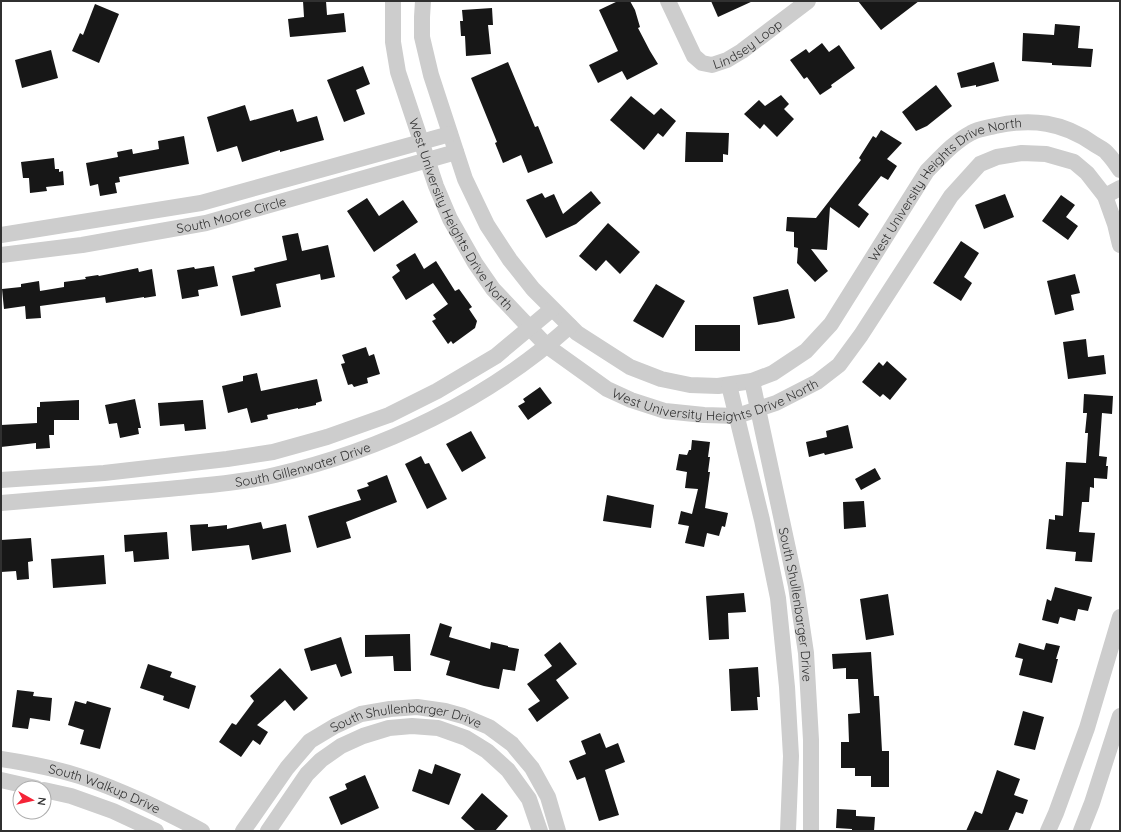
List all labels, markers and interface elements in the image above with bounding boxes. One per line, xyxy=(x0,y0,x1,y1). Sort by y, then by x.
street label: Lindsey Loop xyxy=(711,16,785,72)
street label: West University Heights Drive North xyxy=(864,114,1022,264)
street label: West University Heights Drive North xyxy=(406,116,517,313)
street label: South Moore Circle xyxy=(175,193,288,236)
street label: West University Heights Drive North xyxy=(606,370,822,396)
text: West University Heights Drive North xyxy=(609,375,821,425)
street label: South Gillenwater Drive xyxy=(234,439,373,490)
street label: South Shullenbarger Drive xyxy=(776,526,816,682)
street label: South Shullenbarger Drive xyxy=(327,699,484,735)
street label: South Walkup Drive xyxy=(47,760,163,817)
north arrow xyxy=(12,780,52,820)
text: N xyxy=(34,796,49,806)

